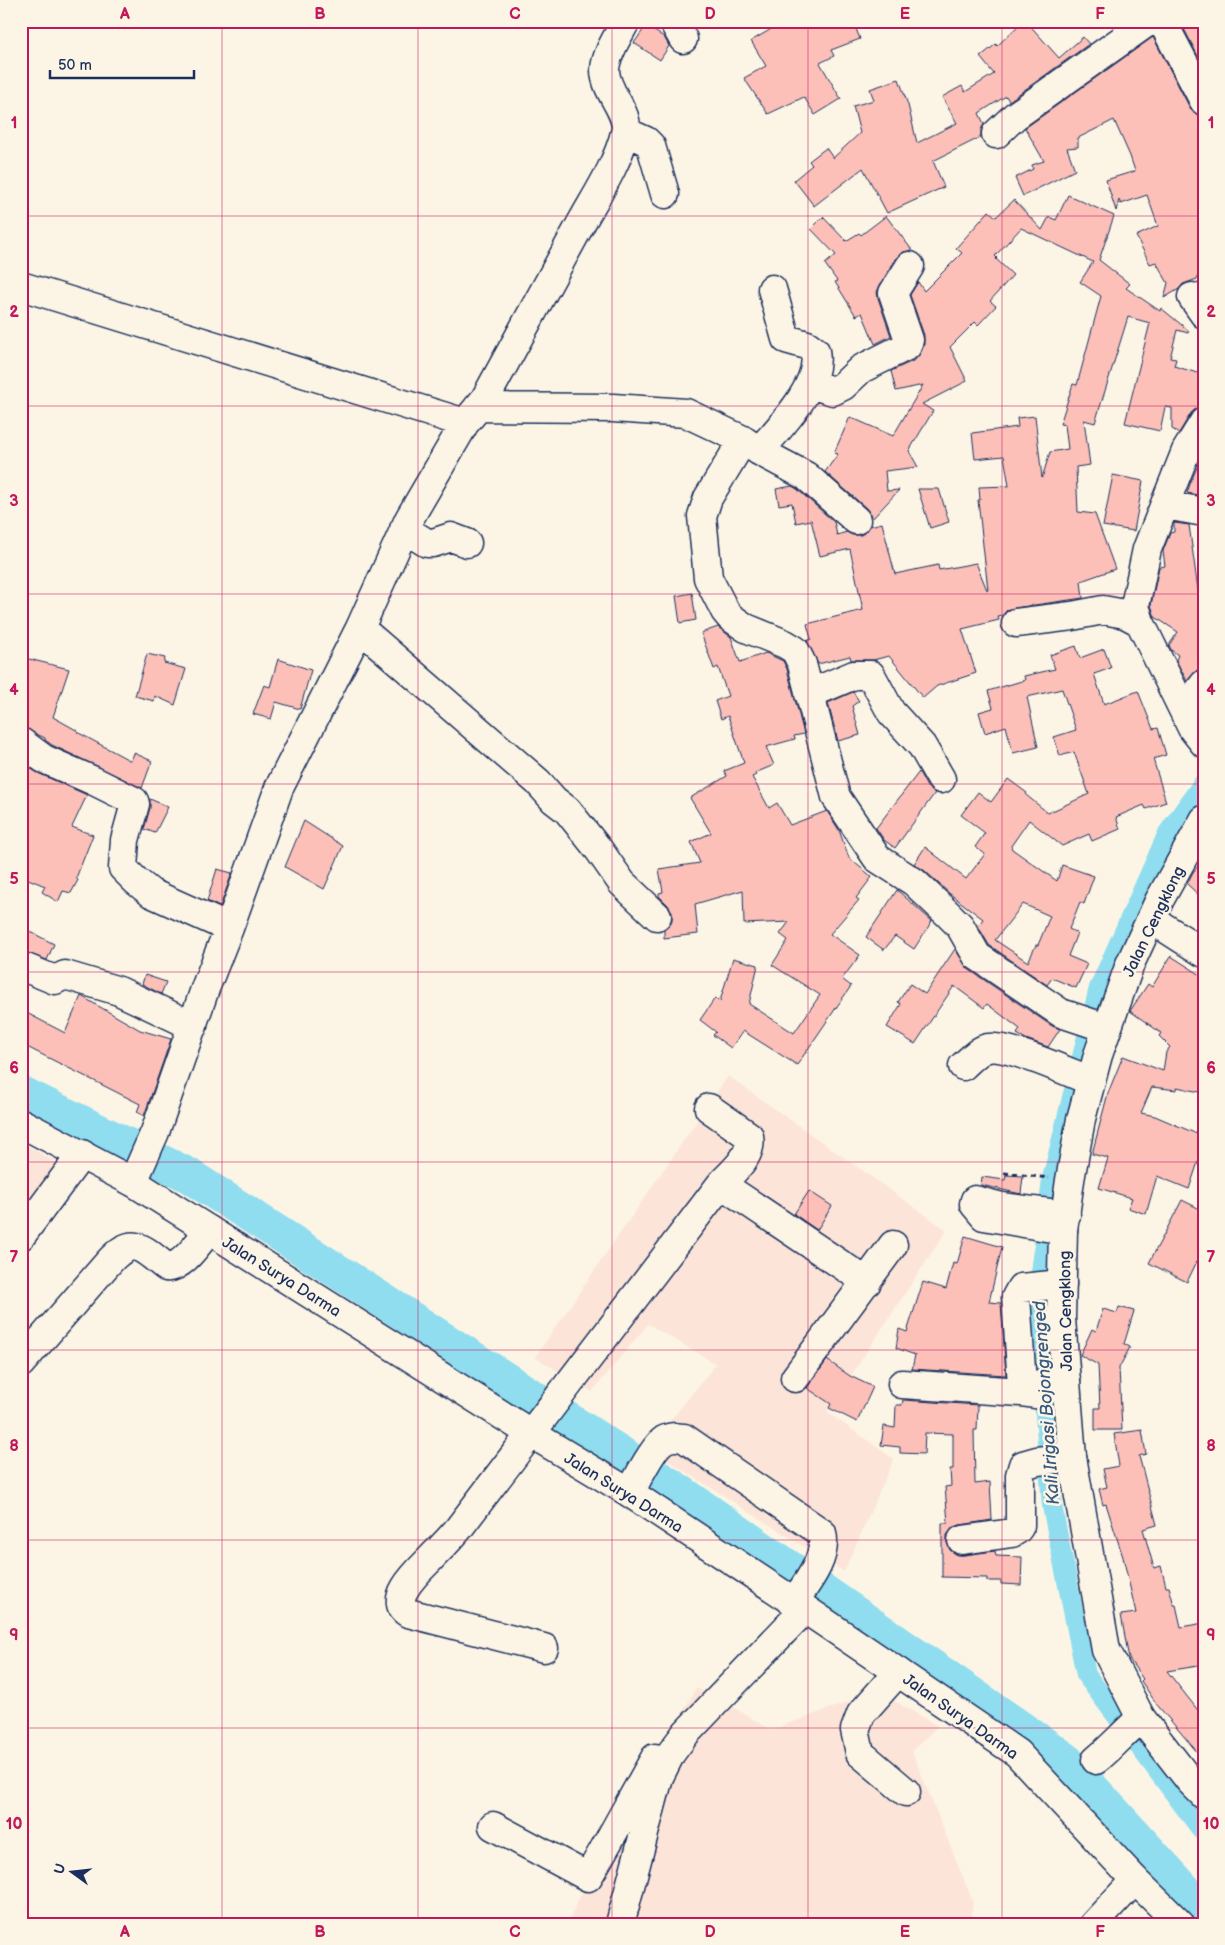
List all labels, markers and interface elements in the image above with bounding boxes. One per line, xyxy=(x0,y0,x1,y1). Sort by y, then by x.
text: A xyxy=(119,5,130,24)
text: B xyxy=(314,5,326,24)
text: C xyxy=(509,5,521,24)
text: D xyxy=(704,5,716,24)
text: E xyxy=(900,5,910,24)
text: F xyxy=(1095,5,1105,24)
scale bar xyxy=(50,48,194,80)
text: 50 m xyxy=(58,56,92,75)
text: 1 xyxy=(11,114,17,133)
text: 1 xyxy=(1208,114,1214,133)
text: 2 xyxy=(9,303,19,322)
text: 2 xyxy=(1206,303,1216,322)
text: 3 xyxy=(9,492,19,511)
text: 3 xyxy=(1206,492,1216,511)
text: 4 xyxy=(9,681,19,700)
text: 4 xyxy=(1206,681,1216,700)
street label: Jalan Cengklong xyxy=(1119,863,1189,980)
text: 5 xyxy=(9,870,19,889)
text: 5 xyxy=(1206,870,1216,889)
text: 6 xyxy=(9,1059,19,1078)
text: 6 xyxy=(1206,1059,1216,1078)
street label: Jalan Surya Darma xyxy=(218,1233,344,1322)
text: 7 xyxy=(10,1248,19,1267)
text: 7 xyxy=(1207,1248,1216,1267)
street label: Jalan Cengklong xyxy=(1056,1250,1077,1371)
water label: Kali Irigasi Bojongrenged xyxy=(1029,1300,1064,1506)
text: 8 xyxy=(9,1437,19,1456)
text: 8 xyxy=(1206,1437,1216,1456)
street label: Jalan Surya Darma xyxy=(560,1449,686,1538)
text: 9 xyxy=(9,1626,19,1645)
text: 9 xyxy=(1206,1626,1216,1645)
street label: Jalan Surya Darma xyxy=(899,1670,1022,1764)
text: 10 xyxy=(6,1815,22,1834)
text: 10 xyxy=(1203,1815,1219,1834)
north arrow xyxy=(48,1848,98,1898)
text: U xyxy=(50,1862,69,1876)
text: A xyxy=(119,1923,130,1942)
text: B xyxy=(314,1923,326,1942)
text: C xyxy=(509,1923,521,1942)
text: D xyxy=(704,1923,716,1942)
text: E xyxy=(900,1923,910,1942)
text: F xyxy=(1095,1923,1105,1942)

